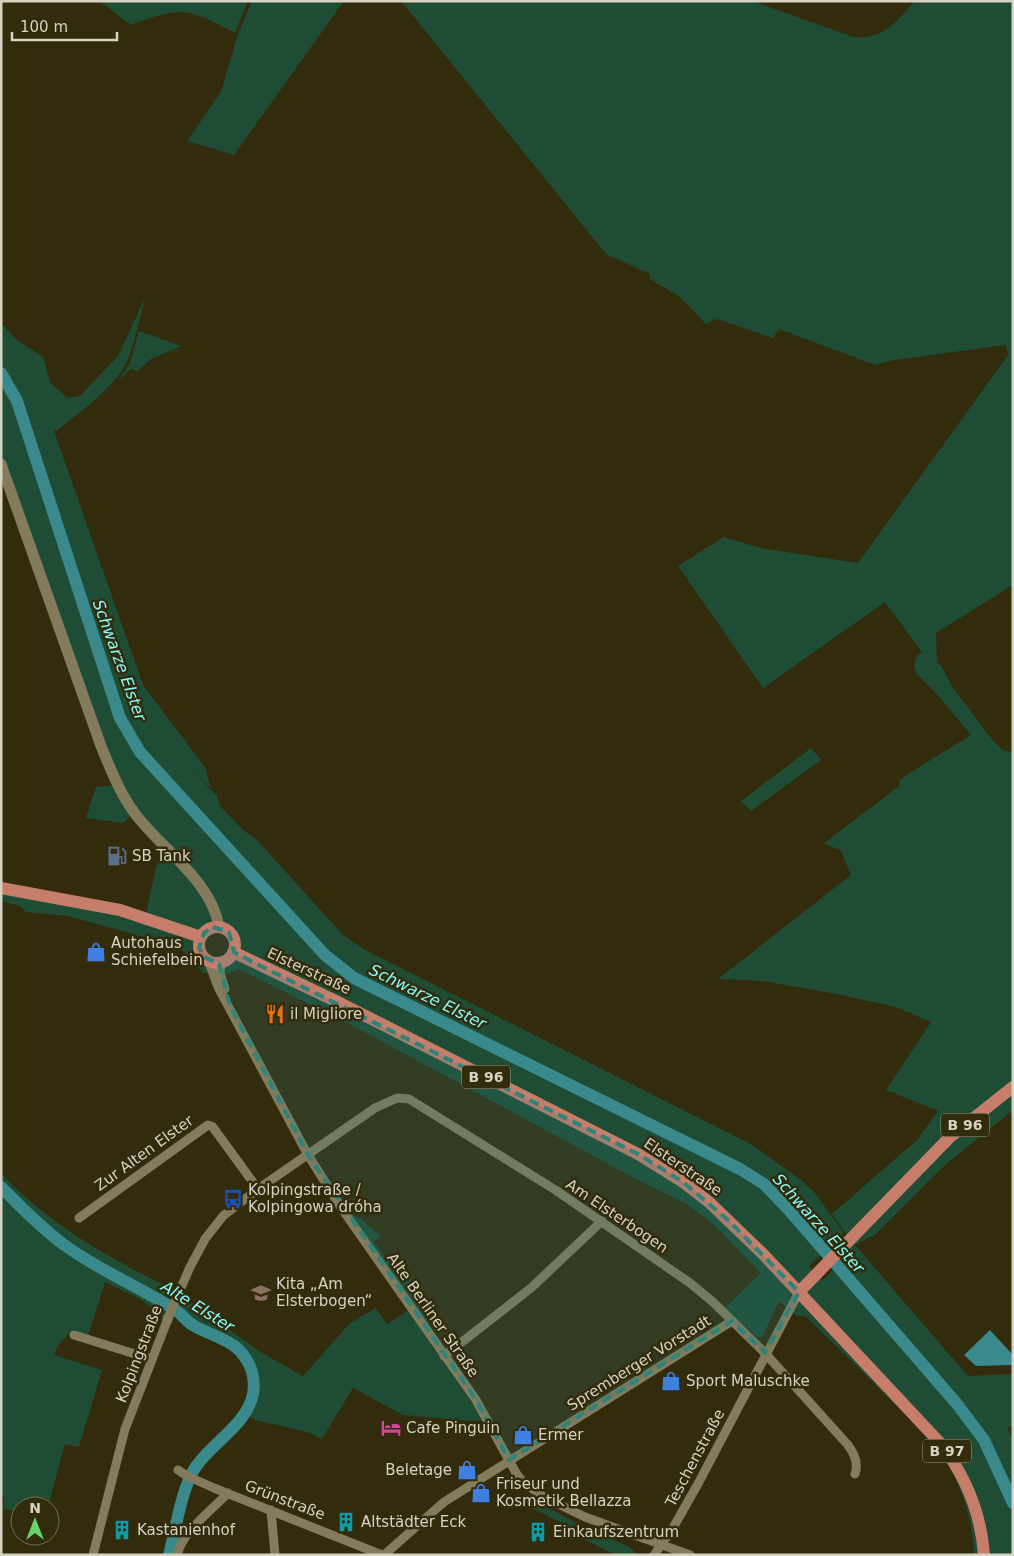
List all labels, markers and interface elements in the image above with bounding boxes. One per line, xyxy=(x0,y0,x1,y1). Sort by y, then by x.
scale bar xyxy=(12,10,118,42)
text: 100 m xyxy=(20,18,68,36)
water label: Schwarze Elster xyxy=(89,597,151,725)
fuel station icon: SB Tank xyxy=(106,845,128,867)
place label: SB Tank xyxy=(132,847,191,865)
place label: Autohaus Schiefelbein xyxy=(111,934,203,969)
shop icon: Autohaus Schiefelbein xyxy=(85,941,107,963)
street label: Elsterstraße xyxy=(264,944,354,998)
water label: Schwarze Elster xyxy=(366,960,491,1034)
restaurant icon: il Migliore xyxy=(264,1003,286,1025)
place label: il Migliore xyxy=(290,1005,362,1023)
road number: B 96 xyxy=(462,1066,510,1088)
street label: Zur Alten Elster xyxy=(91,1111,197,1195)
road number: B 96 xyxy=(941,1114,989,1136)
street label: Elsterstraße xyxy=(640,1134,726,1200)
water label: Schwarze Elster xyxy=(769,1170,869,1278)
street label: Am Elsterbogen xyxy=(562,1175,672,1257)
place label: Kolpingstraße / Kolpingowa dróha xyxy=(248,1181,382,1216)
bus stop icon: Kolpingstraße / Kolpingowa dróha xyxy=(222,1188,244,1210)
street label: Alte Berliner Straße xyxy=(383,1249,483,1381)
place label: Kita „Am Elsterbogen“ xyxy=(276,1275,372,1310)
water label: Alte Elster xyxy=(157,1276,239,1337)
school or university icon: Kita „Am Elsterbogen“ xyxy=(250,1282,272,1304)
street label: Kolpingstraße xyxy=(112,1303,166,1405)
street label: Spremberger Vorstadt xyxy=(564,1311,714,1415)
shop icon: Sport Maluschke xyxy=(660,1370,682,1392)
place label: Sport Maluschke xyxy=(686,1372,810,1390)
street label: Teschenstraße xyxy=(661,1406,728,1511)
hotel icon: Cafe Pinguin xyxy=(380,1417,402,1439)
place label: Cafe Pinguin xyxy=(406,1419,500,1437)
shop icon: Ermer xyxy=(512,1424,534,1446)
place label: Ermer xyxy=(538,1426,584,1444)
road number: B 97 xyxy=(923,1440,971,1462)
shop icon: Beletage xyxy=(456,1459,478,1481)
place label: Beletage xyxy=(385,1461,452,1479)
place label: Friseur und Kosmetik Bellazza xyxy=(496,1475,631,1510)
street label: Grünstraße xyxy=(242,1476,328,1524)
shop icon: Friseur und Kosmetik Bellazza xyxy=(470,1482,492,1504)
north arrow xyxy=(10,1496,60,1546)
text: N xyxy=(29,1500,41,1516)
building icon: Altstädter Eck xyxy=(335,1511,357,1533)
place label: Altstädter Eck xyxy=(361,1513,466,1531)
building icon: Kastanienhof xyxy=(111,1519,133,1541)
place label: Kastanienhof xyxy=(137,1521,236,1539)
building icon: Einkaufszentrum xyxy=(527,1521,549,1543)
place label: Einkaufszentrum xyxy=(553,1523,679,1541)

